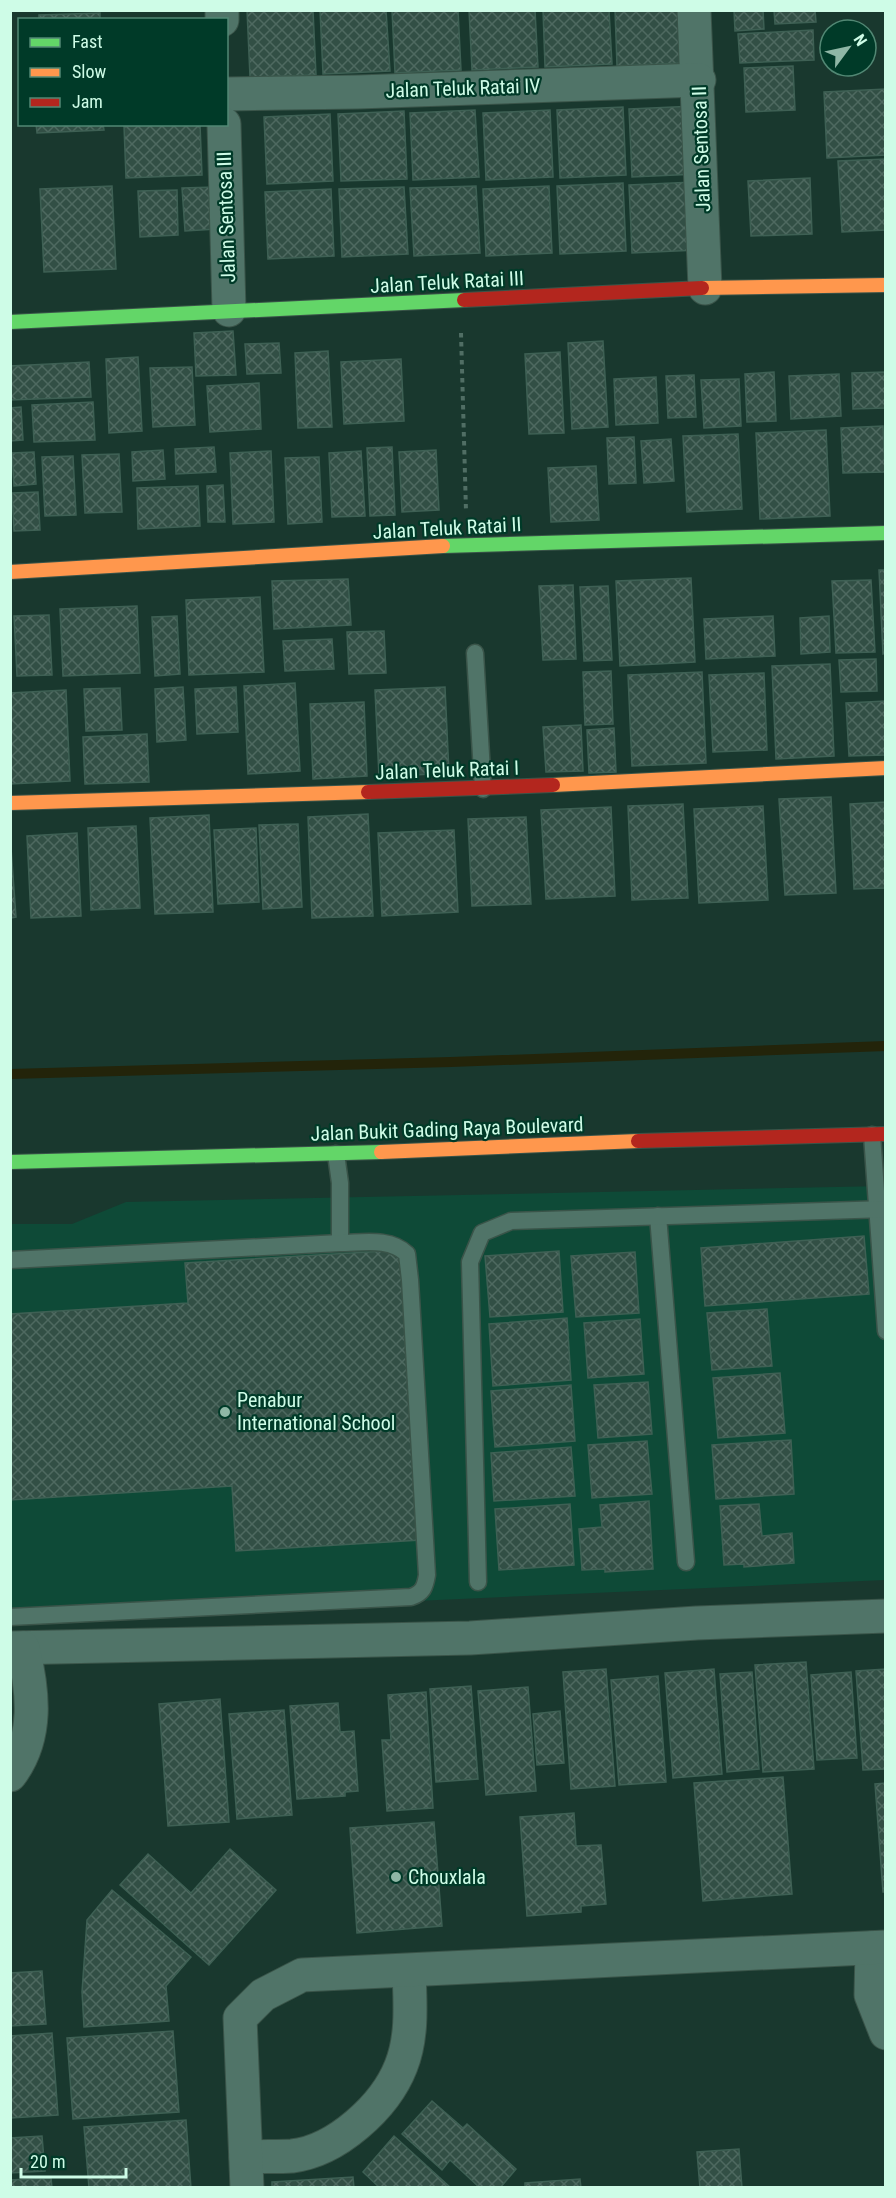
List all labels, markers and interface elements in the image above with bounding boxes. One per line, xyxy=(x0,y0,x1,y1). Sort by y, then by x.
legend xyxy=(18,18,228,126)
north arrow xyxy=(818,18,878,78)
text: Fast xyxy=(72,31,103,52)
text: N xyxy=(850,31,871,49)
text: Slow xyxy=(72,61,107,82)
street label: Jalan Teluk Ratai IV xyxy=(385,73,541,103)
street label: Jalan Sentosa II xyxy=(687,86,715,212)
text: Jam xyxy=(72,91,103,112)
street label: Jalan Sentosa III xyxy=(212,151,240,283)
street label: Jalan Teluk Ratai III xyxy=(370,266,524,298)
street label: Jalan Teluk Ratai II xyxy=(372,512,522,544)
street label: Jalan Teluk Ratai I xyxy=(375,755,519,785)
street label: Jalan Bukit Gading Raya Boulevard xyxy=(310,1112,584,1146)
place label: Penabur International School xyxy=(237,1388,395,1435)
marker: Penabur International School xyxy=(218,1405,232,1419)
place label: Chouxlala xyxy=(408,1865,486,1889)
marker: Chouxlala xyxy=(389,1870,403,1884)
scale bar xyxy=(21,2141,126,2179)
text: 20 m xyxy=(30,2151,65,2172)

